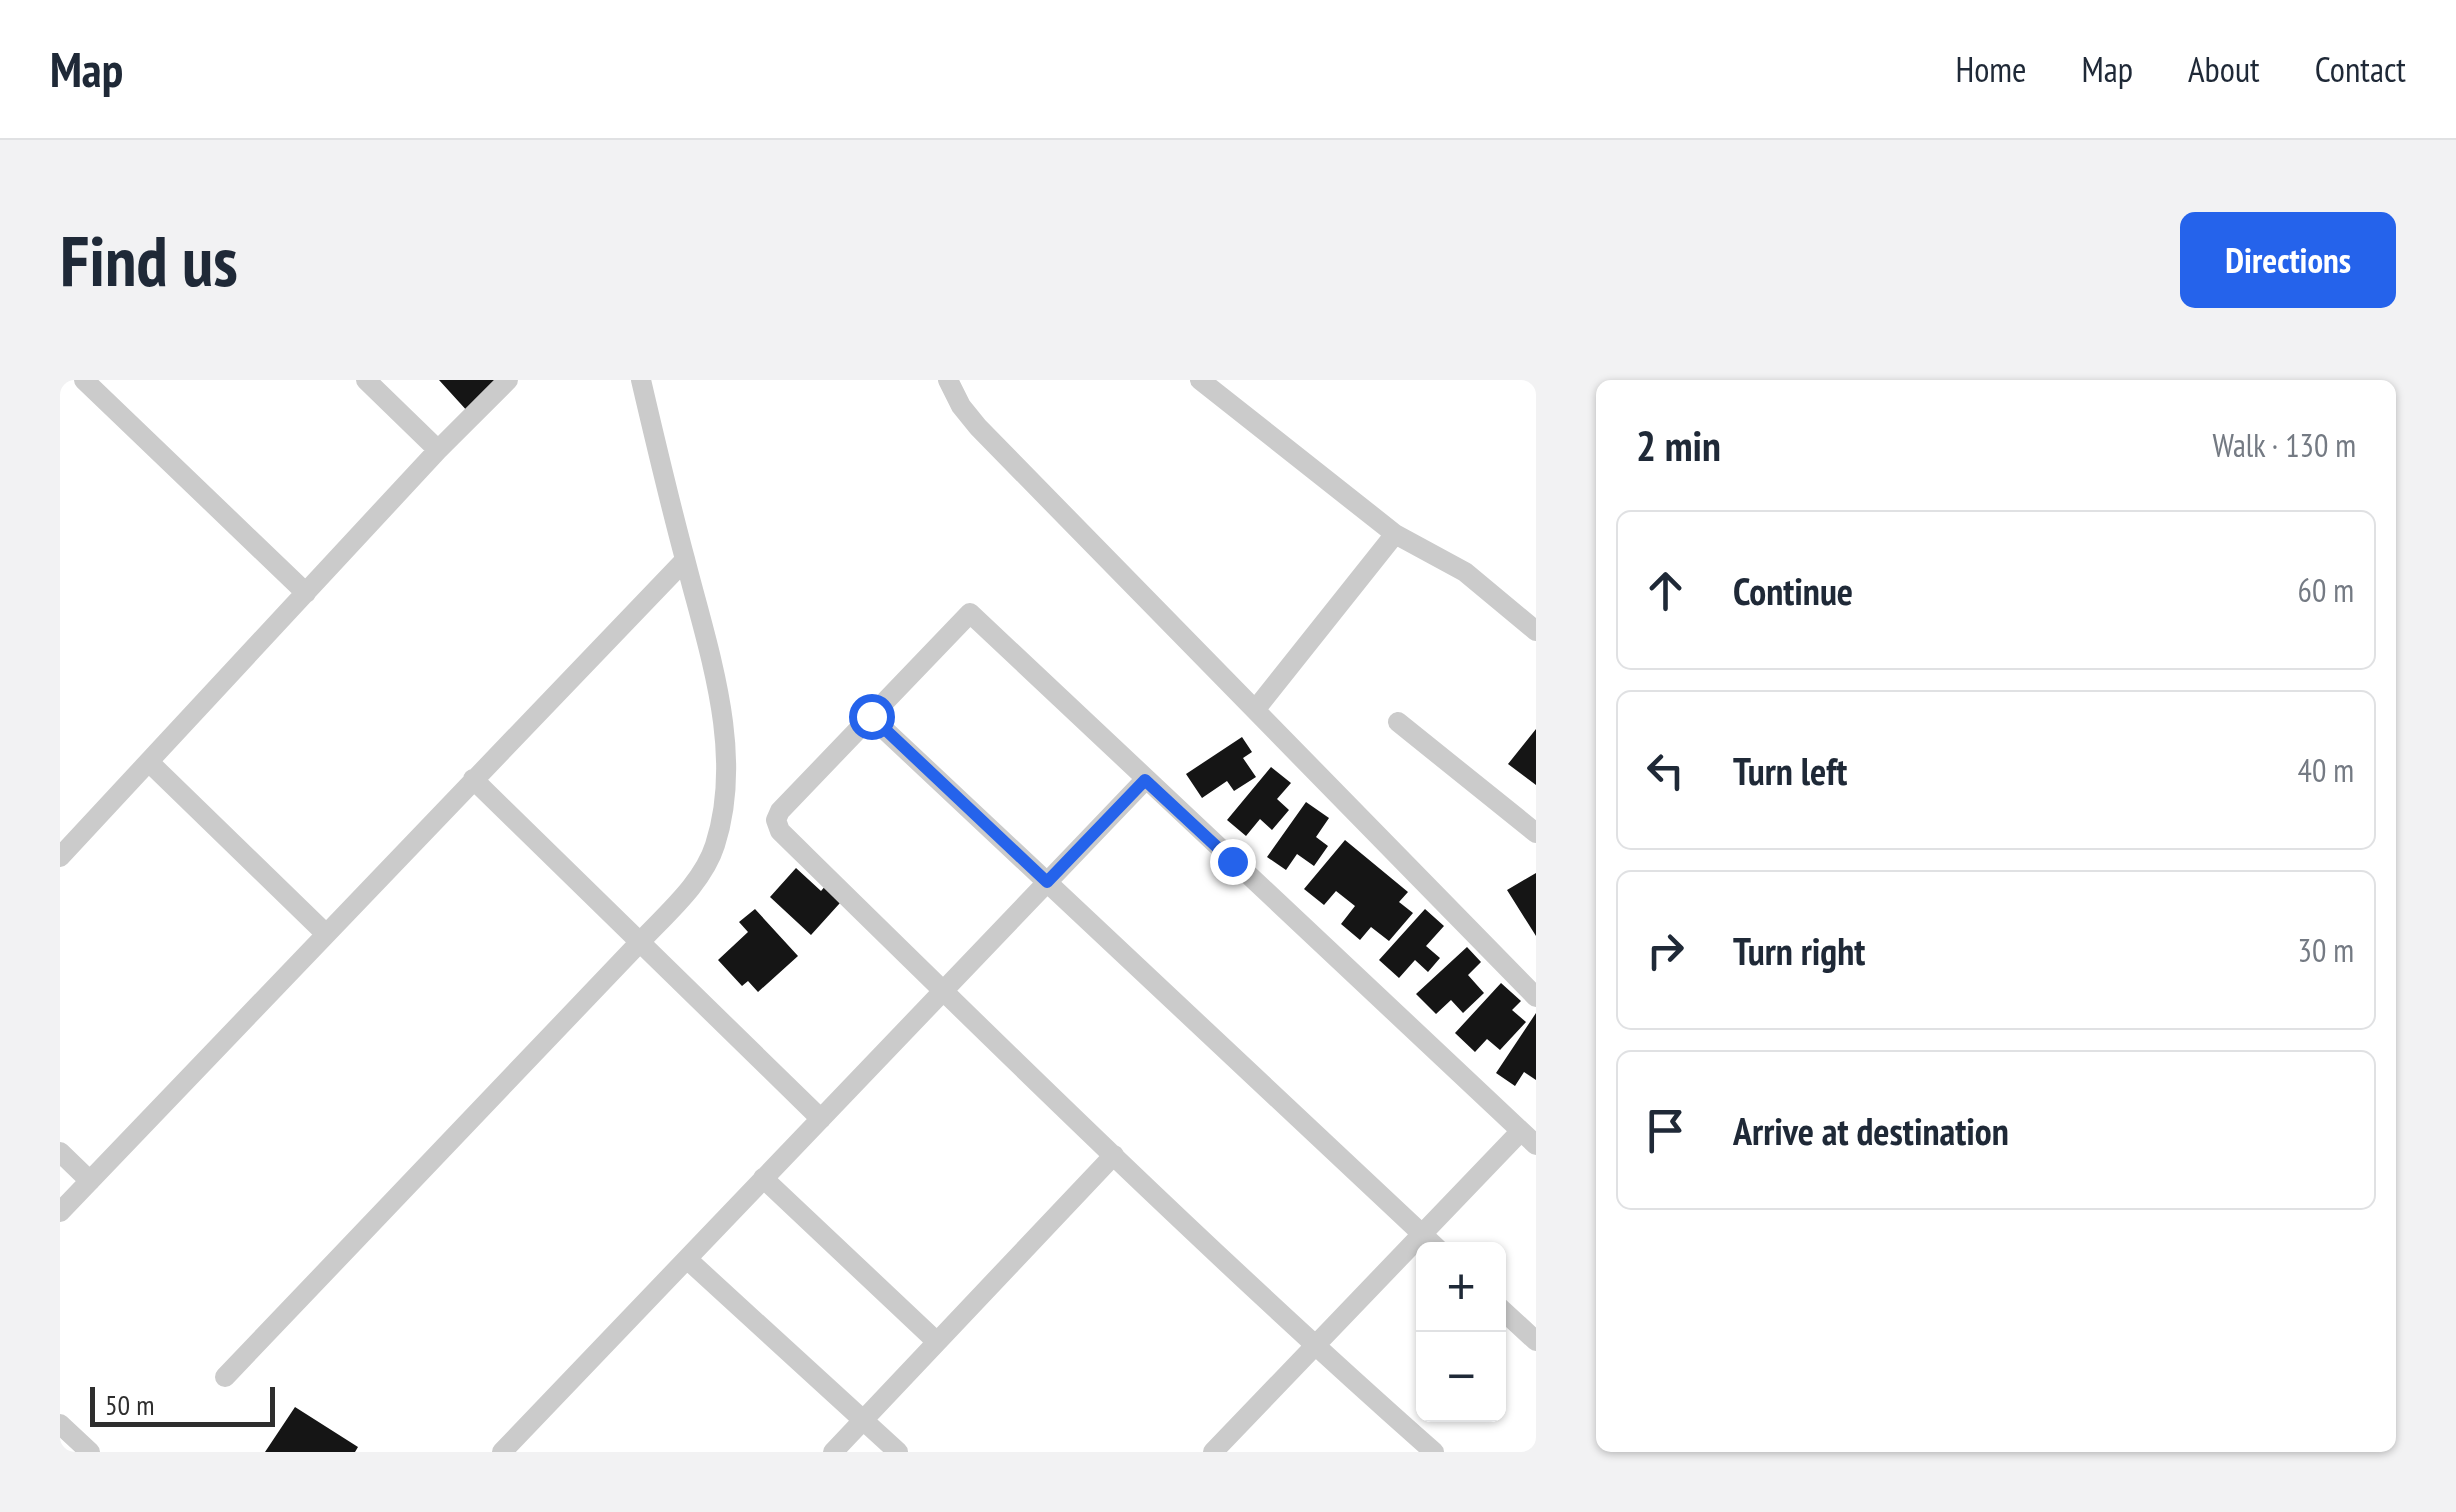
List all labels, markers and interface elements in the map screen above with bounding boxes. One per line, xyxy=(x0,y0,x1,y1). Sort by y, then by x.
text: Map xyxy=(50,38,123,100)
text: Home xyxy=(1955,46,2027,92)
text: Map xyxy=(2082,46,2133,92)
text: About xyxy=(2188,46,2260,92)
text: Contact xyxy=(2315,46,2406,92)
button: Directions xyxy=(2180,212,2396,308)
text: Find us xyxy=(60,215,238,305)
text: 2 min xyxy=(1636,418,1721,473)
text: Walk · 130 m xyxy=(2212,424,2356,466)
icon: ahead xyxy=(1638,563,1693,618)
text: Continue xyxy=(1733,566,1853,615)
text: 60 m xyxy=(2298,569,2354,611)
route start xyxy=(849,694,895,740)
icon: left xyxy=(1638,743,1693,798)
text: Turn left xyxy=(1733,746,1847,795)
text: 40 m xyxy=(2298,749,2354,791)
route end xyxy=(1210,839,1256,885)
icon: right xyxy=(1638,923,1693,978)
text: Turn right xyxy=(1733,926,1865,975)
text: 30 m xyxy=(2298,929,2354,971)
icon: arrive xyxy=(1638,1103,1693,1158)
text: Arrive at destination xyxy=(1733,1106,2009,1155)
map controls xyxy=(1416,1242,1506,1422)
button: + xyxy=(1416,1242,1506,1332)
button: − xyxy=(1416,1332,1506,1422)
scale bar xyxy=(90,1382,275,1426)
text: 50 m xyxy=(105,1386,154,1423)

